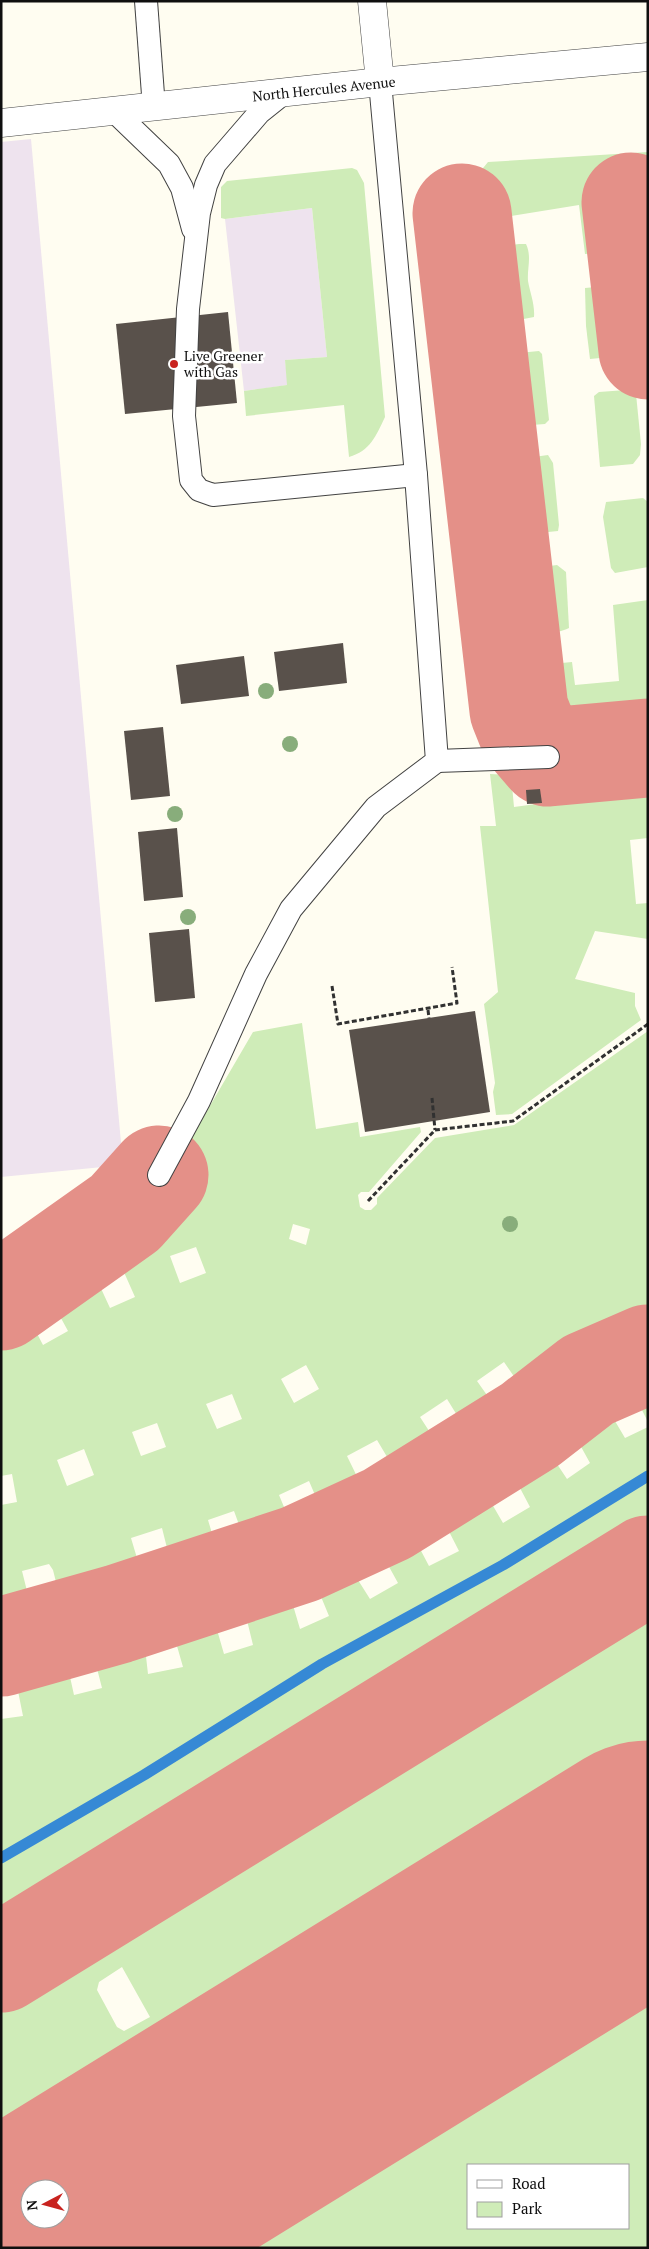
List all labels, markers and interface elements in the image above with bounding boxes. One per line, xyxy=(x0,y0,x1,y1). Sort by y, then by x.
street label: North Hercules Avenue xyxy=(252,72,396,105)
place label: Live Greener with Gas xyxy=(183,346,264,381)
marker: Live Greener with Gas xyxy=(168,358,180,370)
legend xyxy=(467,2164,629,2229)
text: Road xyxy=(512,2173,545,2193)
north arrow xyxy=(20,2179,70,2229)
text: Park xyxy=(512,2198,542,2218)
text: N xyxy=(22,2199,42,2212)

